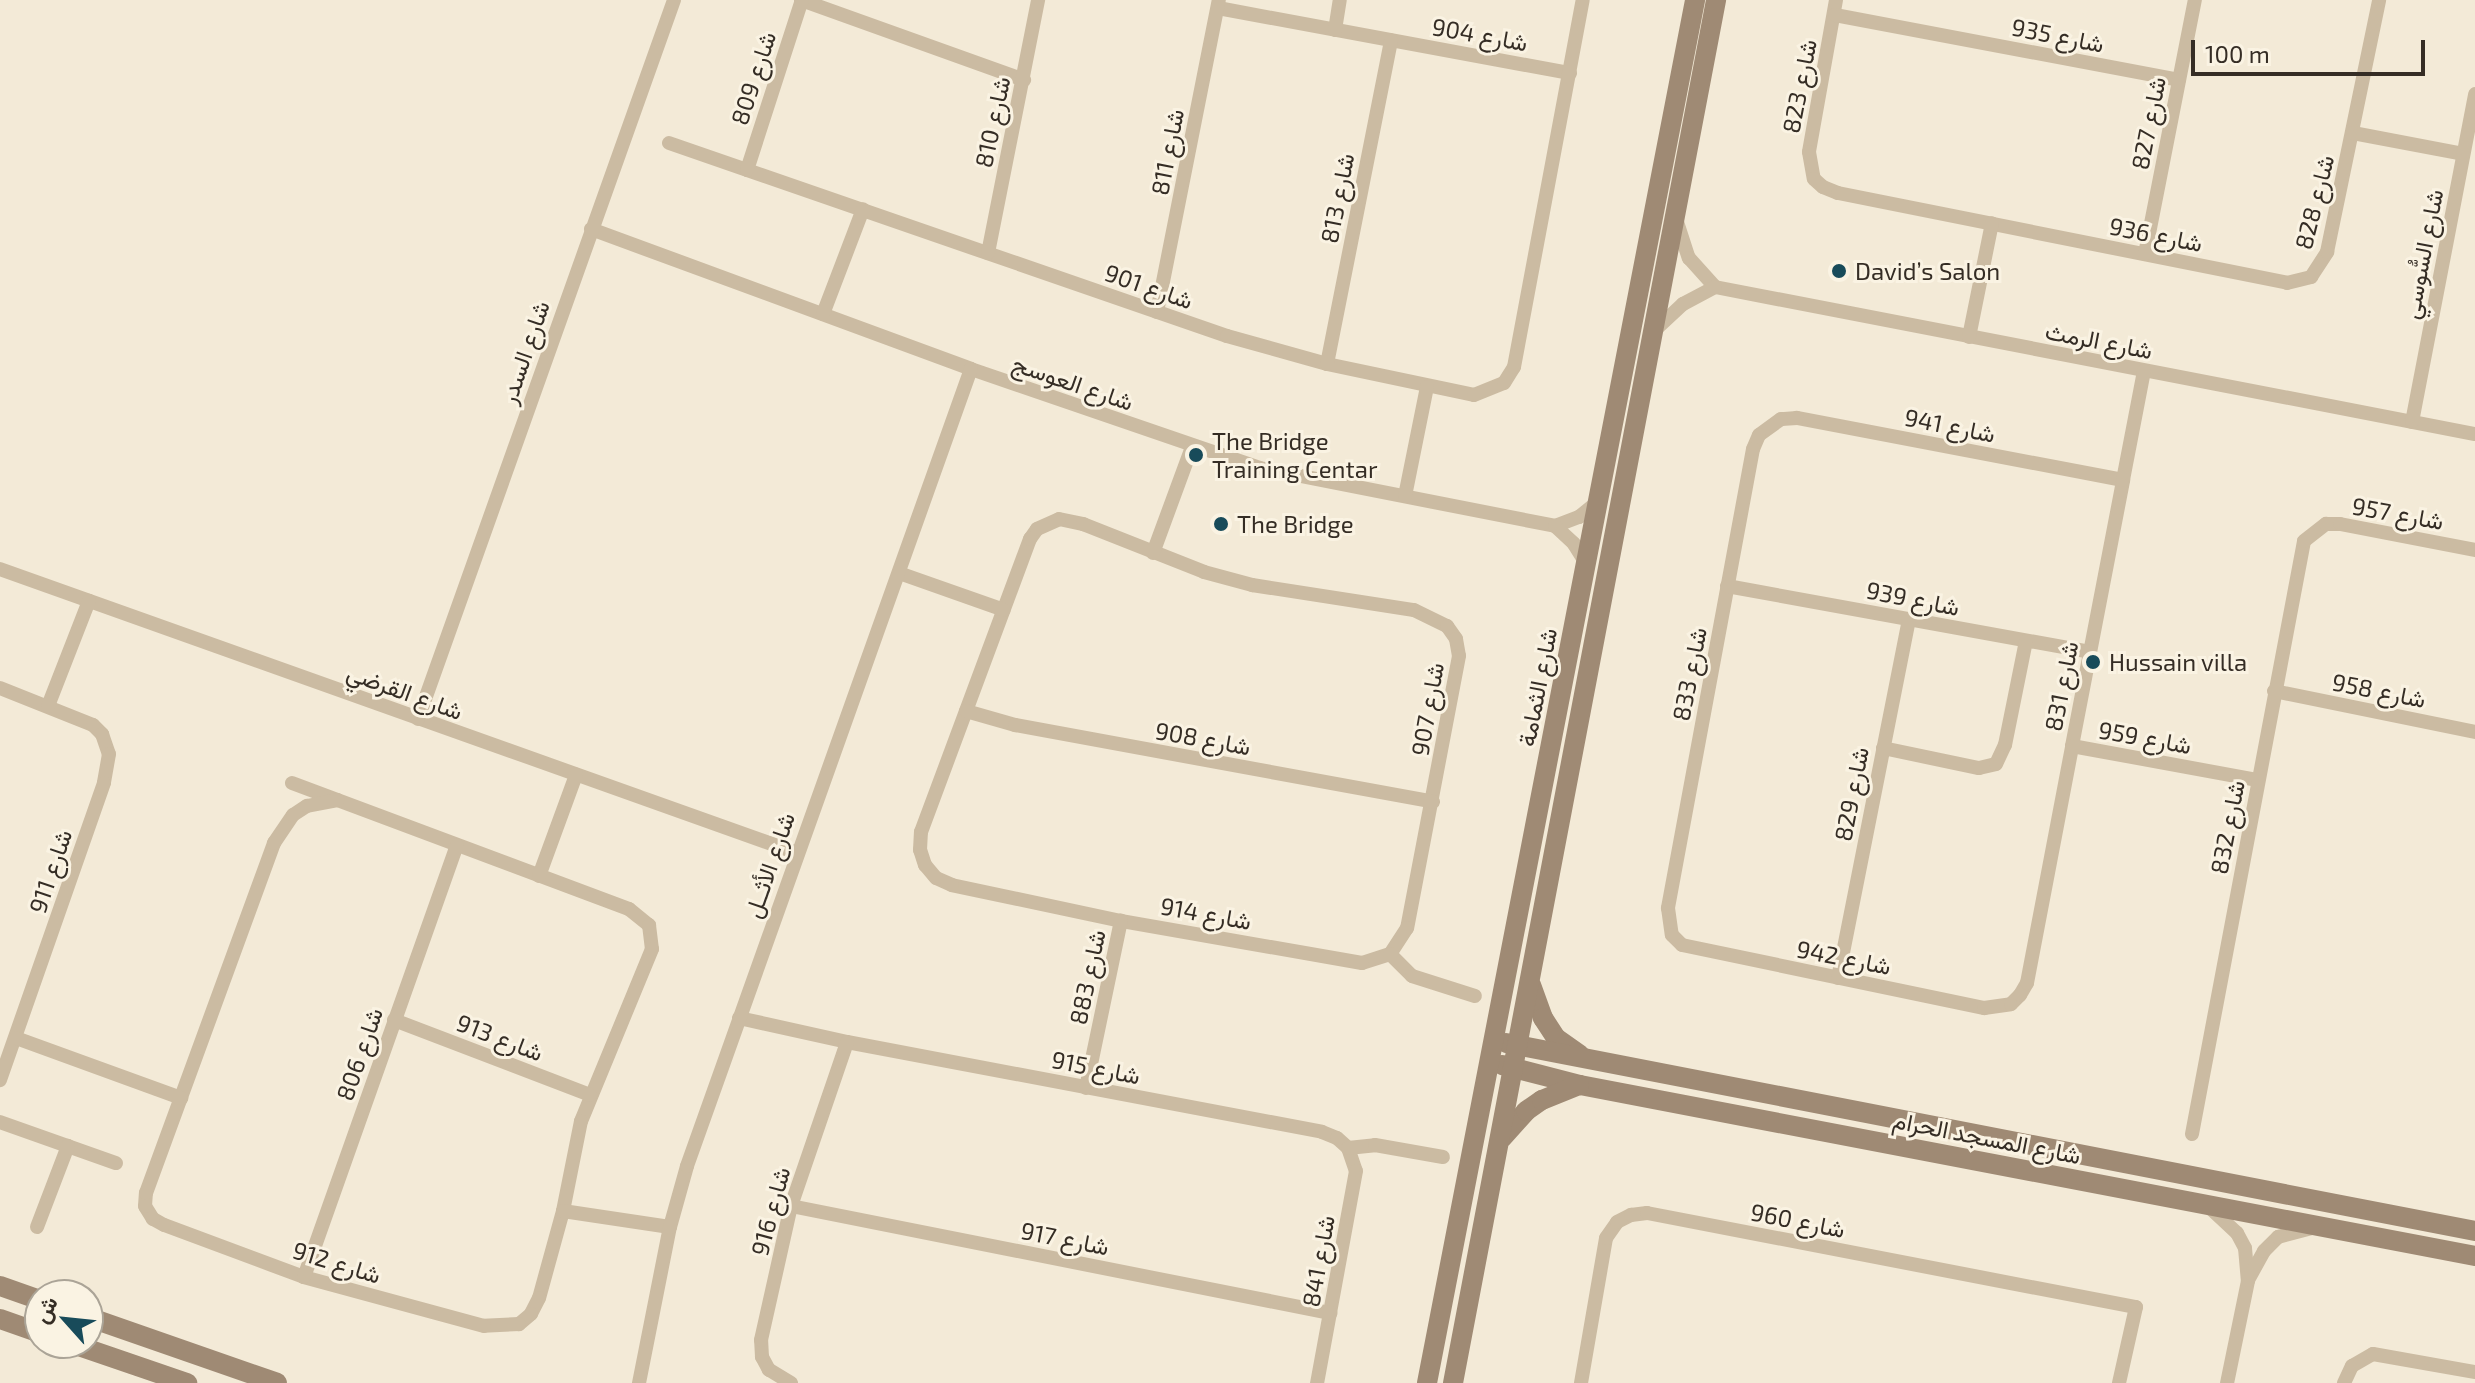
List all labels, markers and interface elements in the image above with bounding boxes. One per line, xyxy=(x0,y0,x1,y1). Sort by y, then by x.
street label: شارع 904 xyxy=(1430,11,1530,57)
street label: شارع 935 xyxy=(2009,12,2107,58)
scale bar xyxy=(2195,24,2429,74)
street label: شارع 809 xyxy=(724,28,782,128)
street label: شارع 823 xyxy=(1776,37,1822,135)
text: 100 m xyxy=(2205,39,2270,68)
street label: شارع 810 xyxy=(968,74,1016,170)
street label: شارع 827 xyxy=(2125,74,2171,172)
street label: شارع 811 xyxy=(1145,106,1189,198)
street label: شارع 813 xyxy=(1314,151,1360,245)
street label: شارع 828 xyxy=(2288,152,2340,252)
street label: شارع السُّوسي xyxy=(2395,187,2449,321)
street label: شارع 936 xyxy=(2107,211,2205,257)
place label: David’s Salon xyxy=(1855,257,2000,285)
street label: شارع 901 xyxy=(1101,258,1197,314)
marker: David’s Salon xyxy=(1830,262,1848,280)
street label: شارع السدر xyxy=(493,297,555,407)
street label: شارع الرمث xyxy=(2043,316,2155,364)
street label: شارع العوسج xyxy=(1009,348,1137,416)
street label: شارع 941 xyxy=(1902,402,1998,448)
place label: The Bridge Training Centar xyxy=(1212,427,1378,483)
marker: The Bridge Training Centar xyxy=(1187,446,1205,464)
street label: شارع 957 xyxy=(2350,491,2446,535)
place label: The Bridge xyxy=(1237,510,1354,538)
marker: The Bridge xyxy=(1212,515,1230,533)
street label: شارع 939 xyxy=(1864,575,1962,621)
street label: شارع الثمامة xyxy=(1511,625,1563,749)
street label: شارع 833 xyxy=(1666,625,1712,723)
street label: شارع 831 xyxy=(2038,639,2084,733)
place label: Hussain villa xyxy=(2109,648,2248,676)
marker: Hussain villa xyxy=(2084,653,2102,671)
street label: شارع القرضي xyxy=(343,657,467,725)
street label: شارع 907 xyxy=(1405,660,1449,758)
street label: شارع 958 xyxy=(2330,667,2428,713)
street label: شارع 908 xyxy=(1153,715,1253,761)
street label: شارع 959 xyxy=(2096,715,2194,759)
street label: شارع 829 xyxy=(1828,744,1874,844)
street label: شارع 832 xyxy=(2204,778,2250,876)
street label: شارع الأثــل xyxy=(738,809,800,921)
street label: شارع 911 xyxy=(22,825,78,917)
street label: شارع 914 xyxy=(1158,891,1254,935)
street label: شارع 883 xyxy=(1063,927,1111,1027)
street label: شارع 942 xyxy=(1794,934,1894,980)
street label: شارع 806 xyxy=(330,1004,388,1104)
street label: شارع 913 xyxy=(453,1007,547,1067)
street label: شارع 915 xyxy=(1049,1044,1143,1090)
street label: شارع المسجد الحرام xyxy=(1891,1105,2083,1169)
street label: شارع 916 xyxy=(744,1164,796,1258)
street label: شارع 960 xyxy=(1748,1197,1848,1243)
street label: شارع 841 xyxy=(1296,1213,1340,1309)
street label: شارع 917 xyxy=(1018,1215,1112,1261)
street label: شارع 912 xyxy=(290,1235,384,1289)
north arrow xyxy=(24,1279,104,1359)
text: ش xyxy=(27,1291,62,1327)

